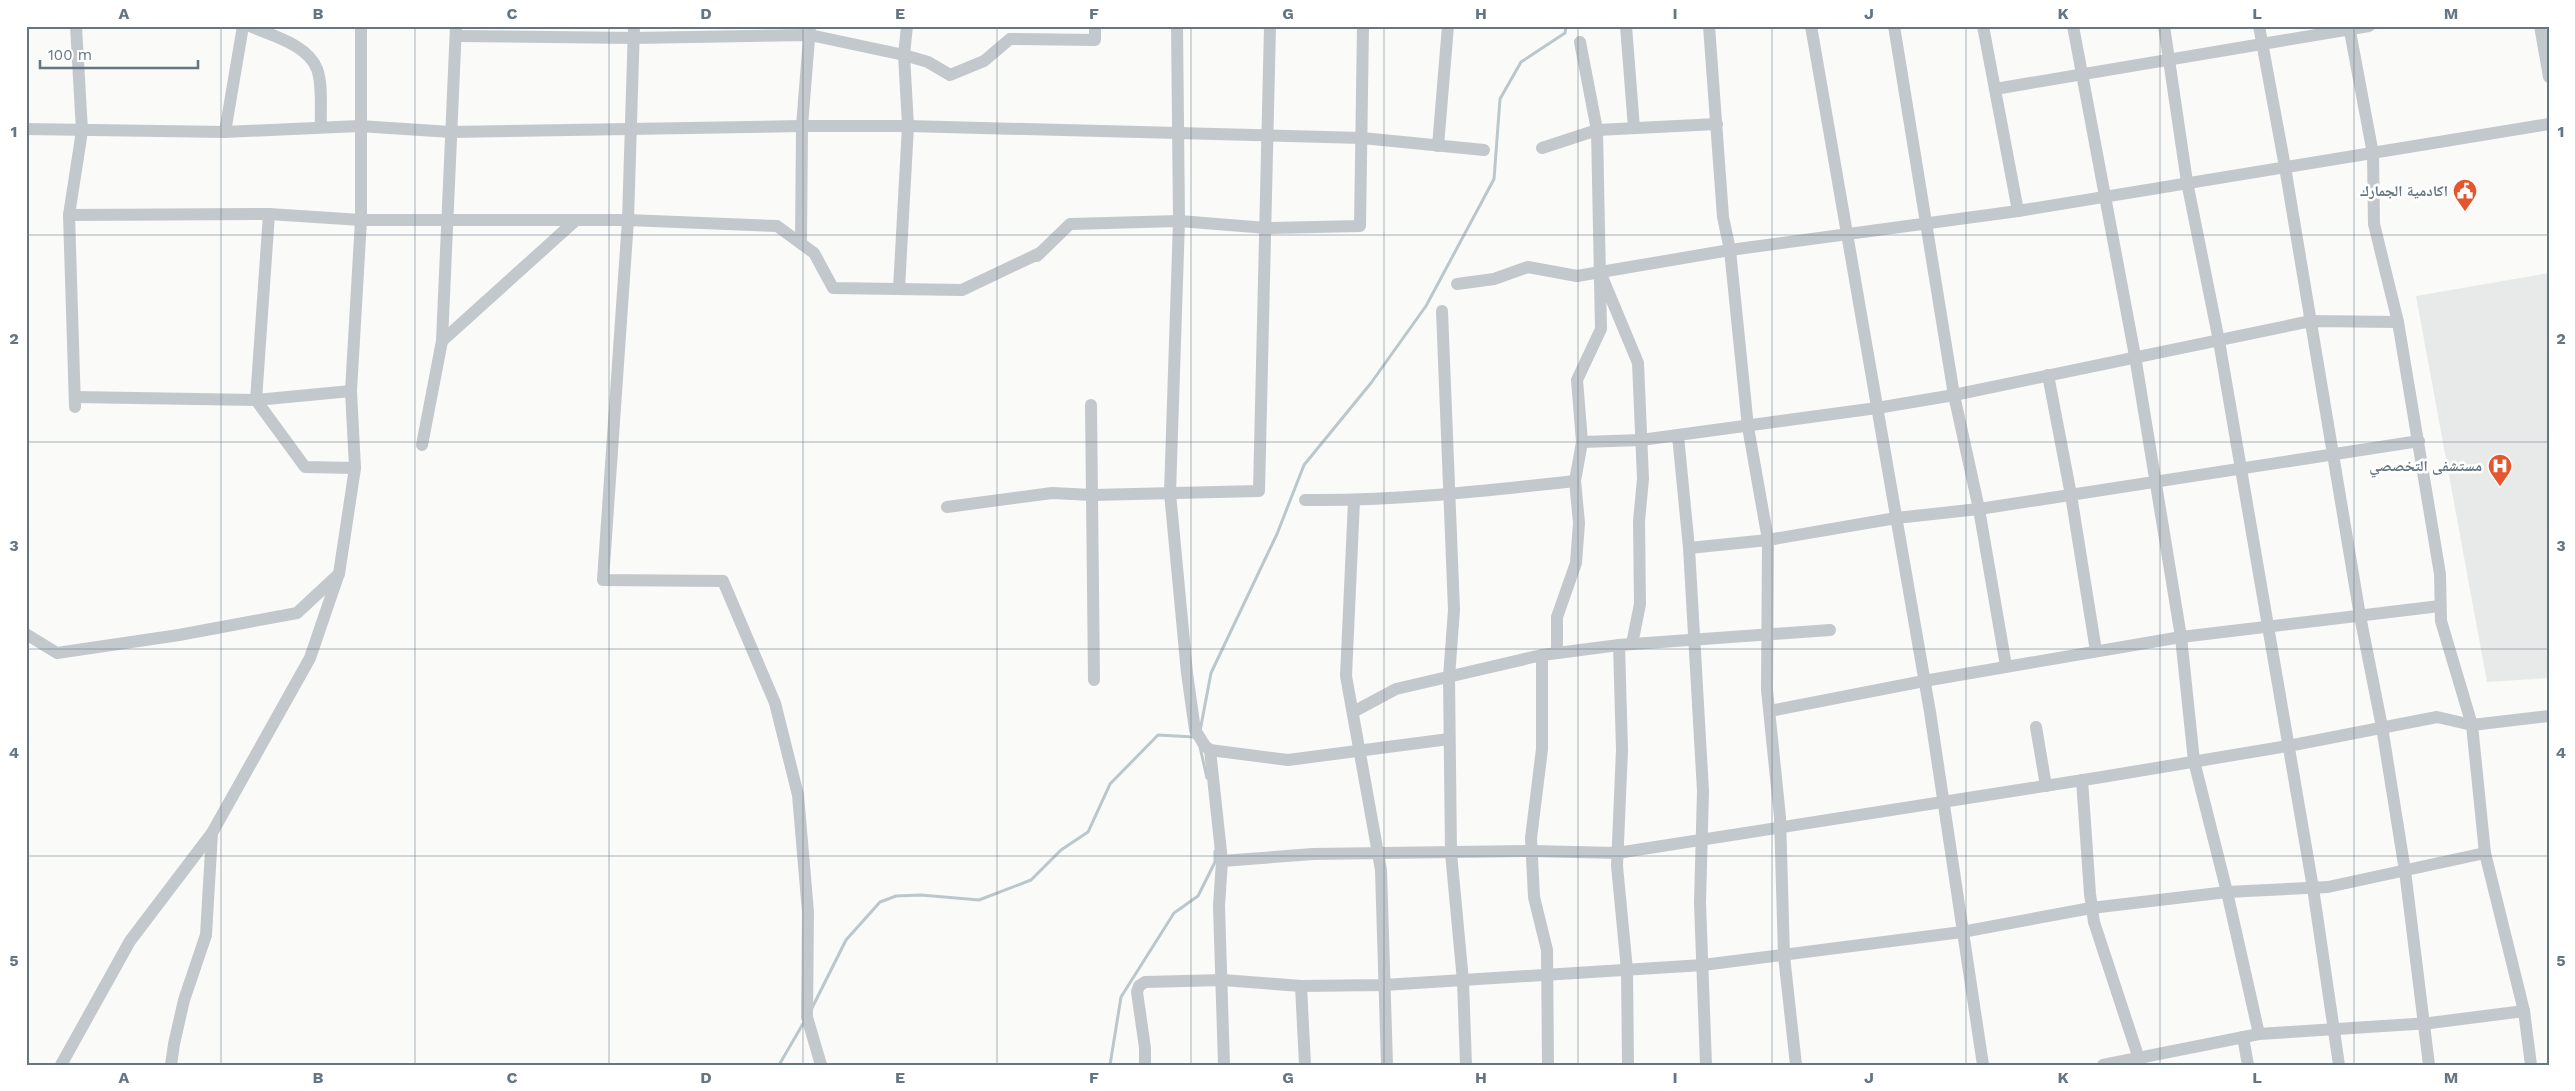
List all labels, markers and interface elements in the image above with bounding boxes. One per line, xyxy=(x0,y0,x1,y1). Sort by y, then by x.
text: A xyxy=(119,4,130,23)
text: B xyxy=(313,4,324,23)
text: C xyxy=(507,4,518,23)
text: D xyxy=(700,4,712,23)
text: E xyxy=(895,4,905,23)
text: F xyxy=(1089,4,1099,23)
text: G xyxy=(1282,4,1294,23)
text: H xyxy=(1475,4,1487,23)
text: I xyxy=(1672,4,1678,23)
text: J xyxy=(1864,4,1874,23)
text: K xyxy=(2057,4,2069,23)
text: L xyxy=(2252,4,2262,23)
text: M xyxy=(2444,4,2458,23)
scale bar xyxy=(40,38,198,70)
text: 100 m xyxy=(48,46,92,64)
text: 1 xyxy=(11,122,17,141)
text: 1 xyxy=(2558,122,2564,141)
public building icon: اكادمية الجمارك xyxy=(2452,178,2478,212)
place label: اكادمية الجمارك xyxy=(2360,182,2448,200)
text: 2 xyxy=(9,329,19,348)
text: 2 xyxy=(2556,329,2566,348)
hospital icon: مستشفى التخصصي xyxy=(2487,453,2513,487)
place label: مستشفى التخصصي xyxy=(2369,457,2482,478)
text: 3 xyxy=(9,536,19,555)
text: 3 xyxy=(2556,536,2566,555)
text: 4 xyxy=(9,743,19,762)
text: 4 xyxy=(2556,743,2566,762)
text: 5 xyxy=(9,951,19,970)
text: 5 xyxy=(2556,951,2566,970)
text: A xyxy=(119,1068,130,1087)
text: B xyxy=(313,1068,324,1087)
text: C xyxy=(507,1068,518,1087)
text: D xyxy=(700,1068,712,1087)
text: E xyxy=(895,1068,905,1087)
text: F xyxy=(1089,1068,1099,1087)
text: G xyxy=(1282,1068,1294,1087)
text: H xyxy=(1475,1068,1487,1087)
text: I xyxy=(1672,1068,1678,1087)
text: J xyxy=(1864,1068,1874,1087)
text: K xyxy=(2057,1068,2069,1087)
text: L xyxy=(2252,1068,2262,1087)
text: M xyxy=(2444,1068,2458,1087)

